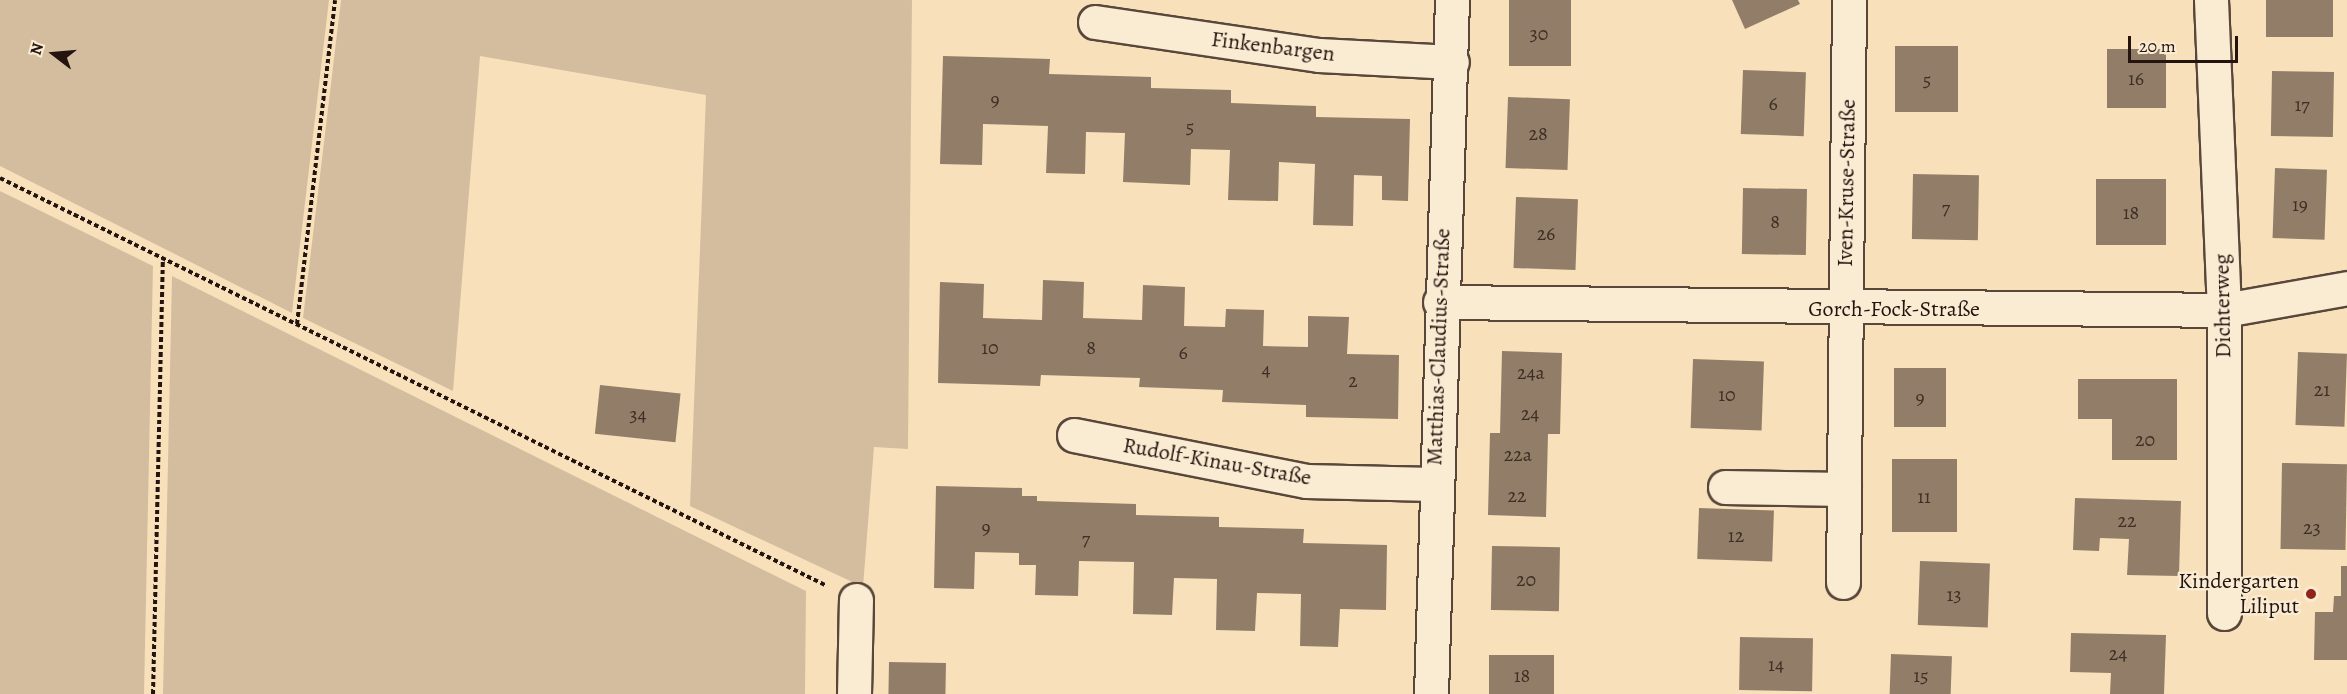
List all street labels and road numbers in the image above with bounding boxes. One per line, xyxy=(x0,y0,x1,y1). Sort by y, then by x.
street label: Finkenbargen xyxy=(1210,26,1336,68)
street label: Iven-Kruse-Straße xyxy=(1832,99,1862,267)
street label: Matthias-Claudius-Straße xyxy=(1422,228,1456,466)
street label: Dichterweg xyxy=(2209,254,2237,358)
street label: Gorch-Fock-Straße xyxy=(1808,297,1980,323)
street label: Rudolf-Kinau-Straße xyxy=(1121,432,1313,492)

